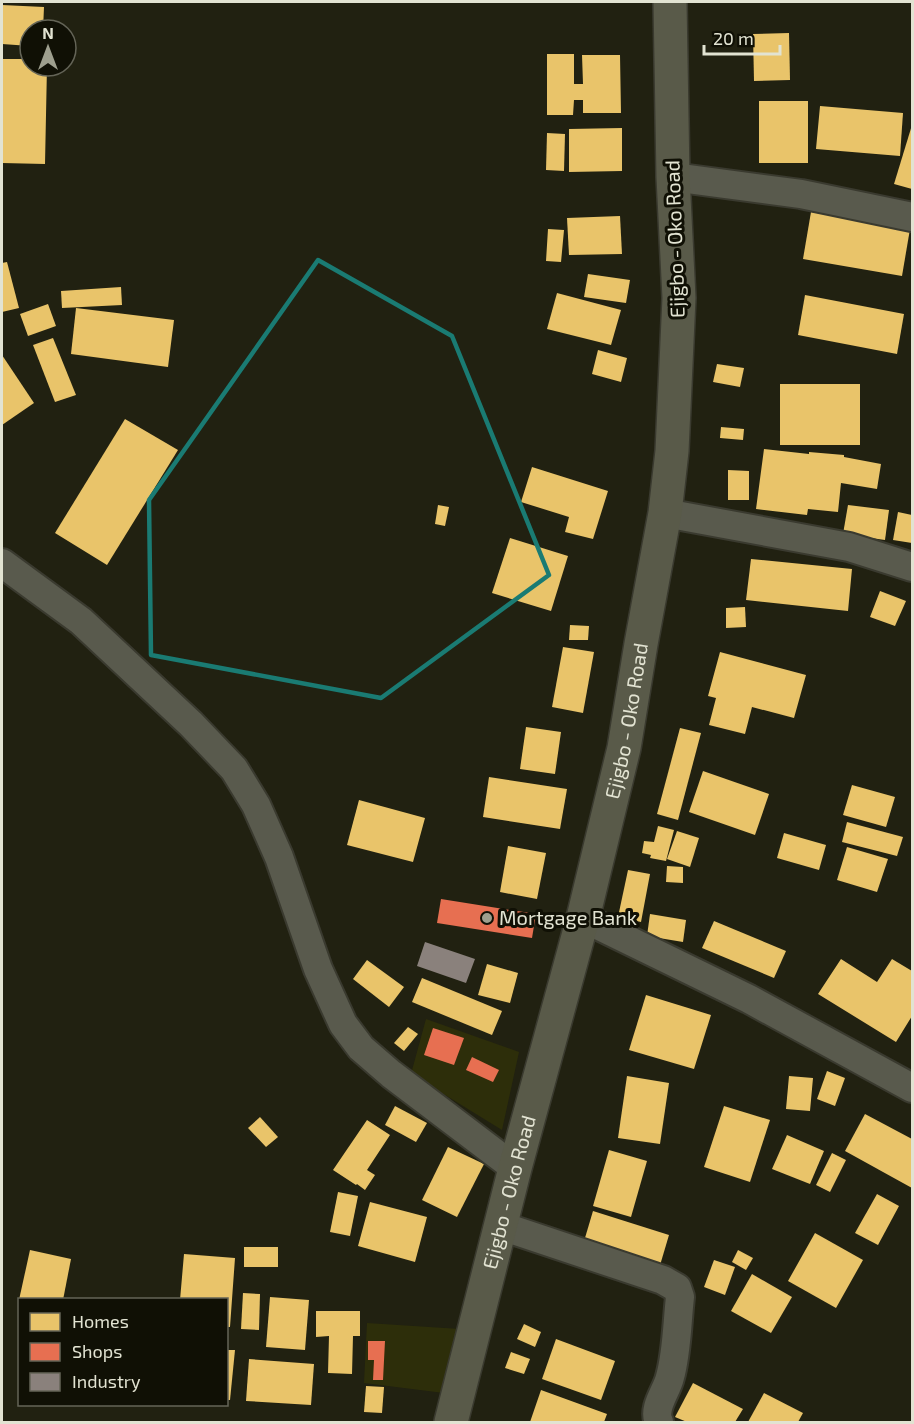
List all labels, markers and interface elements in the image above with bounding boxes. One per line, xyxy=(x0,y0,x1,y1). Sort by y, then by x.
north arrow xyxy=(18,18,78,78)
scale bar xyxy=(704,18,780,56)
text: N xyxy=(42,23,54,42)
text: 20 m xyxy=(713,27,754,49)
street label: Ejigbo - Oko Road xyxy=(659,160,689,318)
street label: Ejigbo - Oko Road xyxy=(599,641,652,801)
place label: Mortgage Bank xyxy=(499,905,637,929)
marker: Mortgage Bank xyxy=(480,911,494,925)
street label: Ejigbo - Oko Road xyxy=(477,1112,540,1272)
legend xyxy=(18,1298,228,1406)
text: Homes xyxy=(72,1310,129,1332)
text: Shops xyxy=(72,1340,122,1362)
text: Industry xyxy=(72,1370,141,1392)

